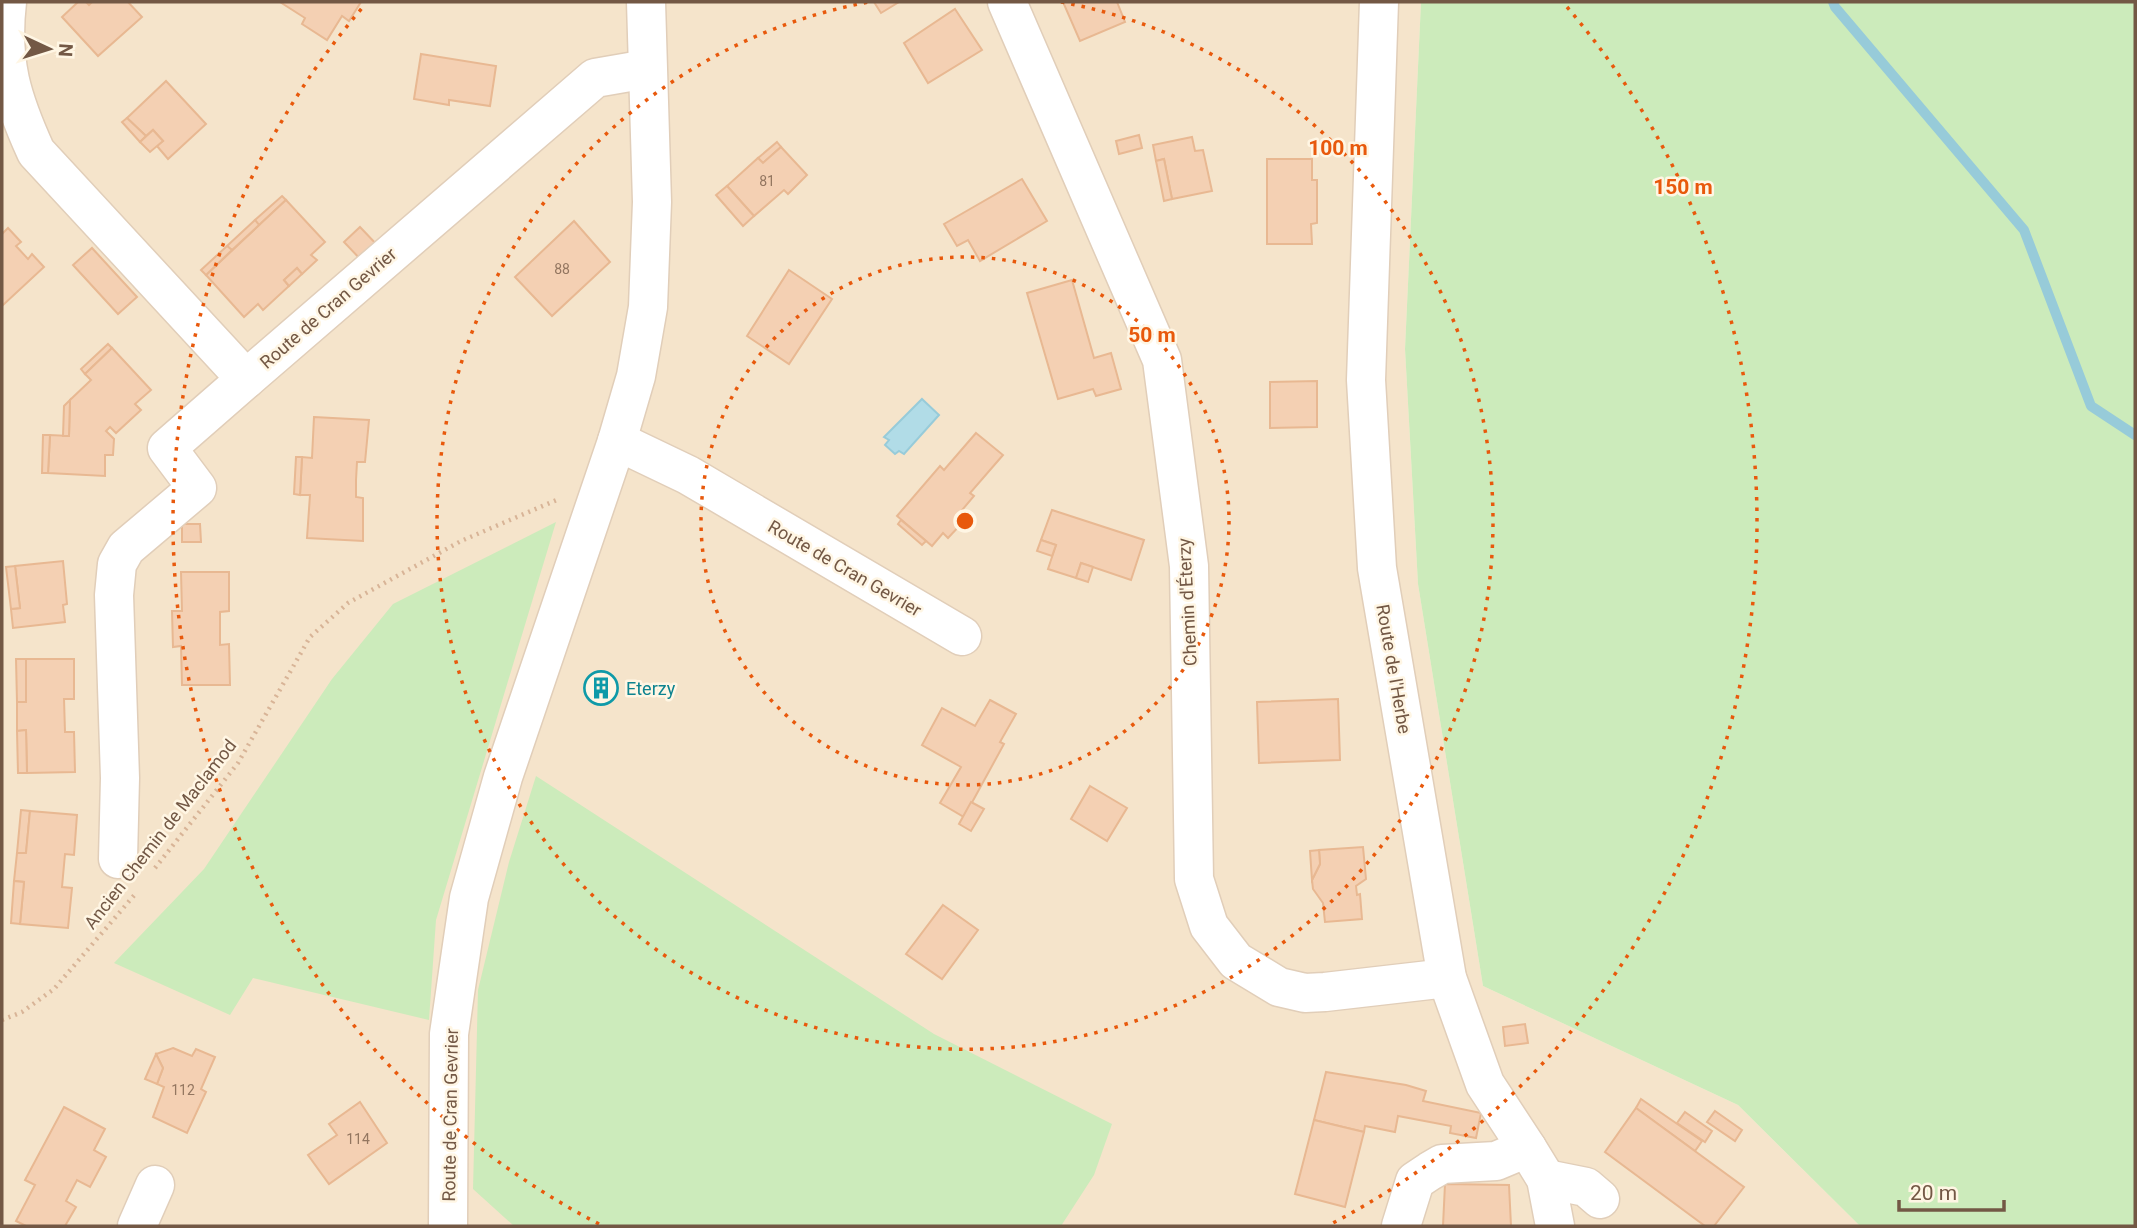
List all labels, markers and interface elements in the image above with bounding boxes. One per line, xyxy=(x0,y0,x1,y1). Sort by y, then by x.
north arrow xyxy=(14,14,84,84)
text: N xyxy=(54,43,77,58)
text: 100 m xyxy=(1308,136,1368,160)
house number: 81 xyxy=(759,173,775,189)
text: 150 m xyxy=(1653,175,1713,199)
street label: Route de Cran Gevrier xyxy=(256,243,400,373)
house number: 88 xyxy=(554,261,570,277)
text: 50 m xyxy=(1128,323,1176,347)
centre of rings xyxy=(953,509,977,533)
street label: Route de Cran Gevrier xyxy=(765,516,925,620)
street label: Chemin d'Éterzy xyxy=(1173,537,1201,667)
street label: Route de l'Herbe xyxy=(1372,603,1416,735)
building icon: Eterzy xyxy=(582,669,620,707)
place label: Eterzy xyxy=(626,678,676,699)
street label: Ancien Chemin de Maclamod xyxy=(79,735,241,933)
street label: Route de Cran Gevrier xyxy=(438,1028,462,1202)
house number: 112 xyxy=(171,1082,195,1098)
house number: 114 xyxy=(346,1131,370,1147)
scale bar xyxy=(1899,1168,2004,1212)
text: 20 m xyxy=(1910,1181,1957,1205)

